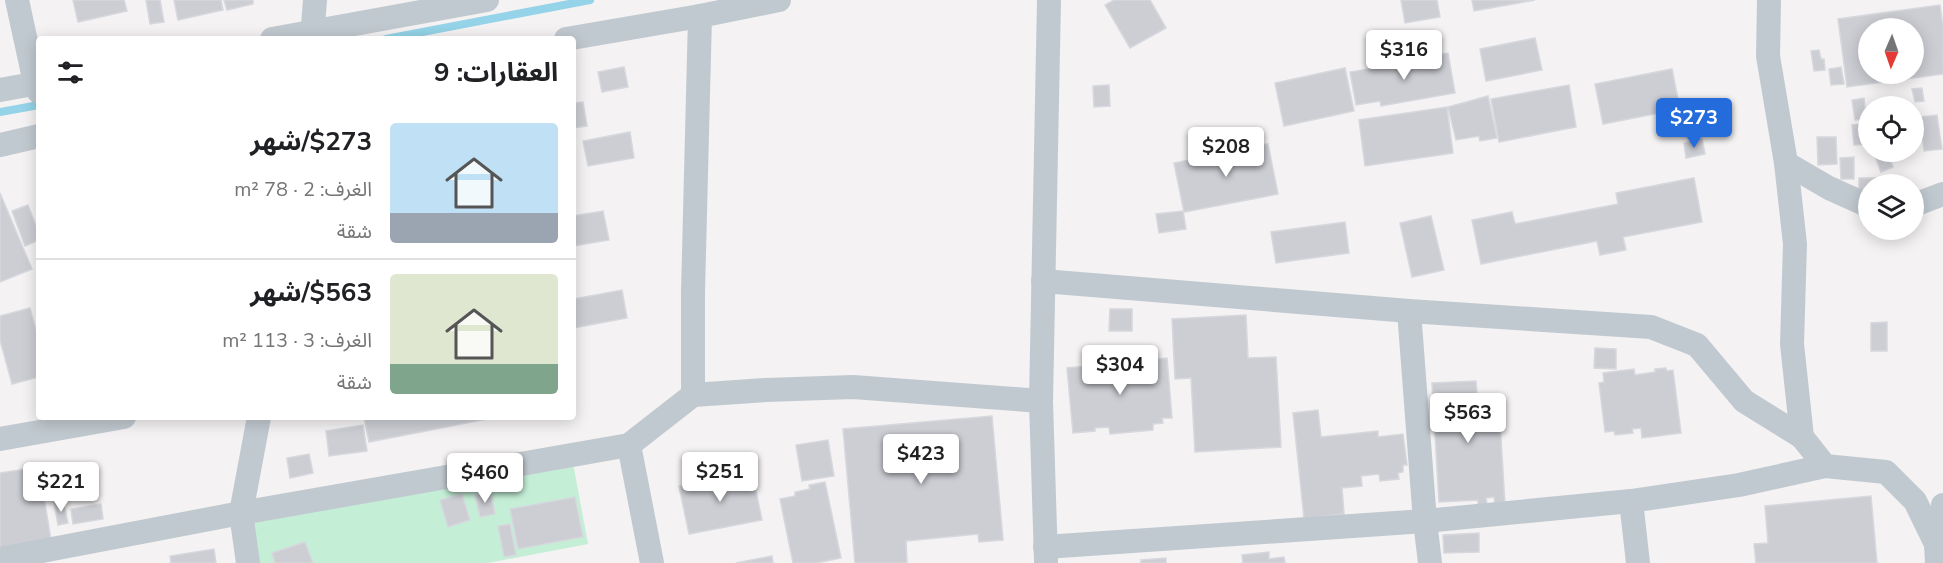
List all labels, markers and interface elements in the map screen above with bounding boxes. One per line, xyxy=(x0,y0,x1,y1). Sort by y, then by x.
north arrow xyxy=(1858,18,1924,84)
map controls xyxy=(1858,18,1924,240)
pin: $316 xyxy=(1368,30,1440,81)
text: $316 xyxy=(1380,36,1428,63)
text: العقارات: 9 xyxy=(434,55,558,90)
icon: filters xyxy=(54,56,87,89)
button: locate xyxy=(1858,96,1924,162)
pin: $273 xyxy=(1658,98,1730,149)
text: $273 xyxy=(1670,104,1718,131)
text: $273/شهر xyxy=(250,124,372,159)
pin: $208 xyxy=(1190,127,1262,178)
text: $208 xyxy=(1202,133,1250,160)
icon: home xyxy=(438,147,510,219)
button: layers xyxy=(1858,174,1924,240)
text: الغرف: 2 · 78 m² xyxy=(234,176,372,203)
text: شقة xyxy=(337,218,372,245)
text: $563/شهر xyxy=(250,275,372,310)
icon: home xyxy=(438,298,510,370)
text: الغرف: 3 · 113 m² xyxy=(222,327,372,354)
pin: $304 xyxy=(1084,345,1156,396)
text: $304 xyxy=(1096,351,1144,378)
text: شقة xyxy=(337,369,372,396)
pin: $563 xyxy=(1432,393,1504,444)
text: $563 xyxy=(1444,399,1492,426)
pin: $423 xyxy=(885,434,957,485)
text: $423 xyxy=(897,440,945,467)
pin: $251 xyxy=(684,452,756,503)
pin: $460 xyxy=(449,453,521,504)
text: $251 xyxy=(696,458,744,485)
text: $460 xyxy=(461,459,509,486)
pin: $221 xyxy=(25,462,97,513)
text: $221 xyxy=(37,468,85,495)

